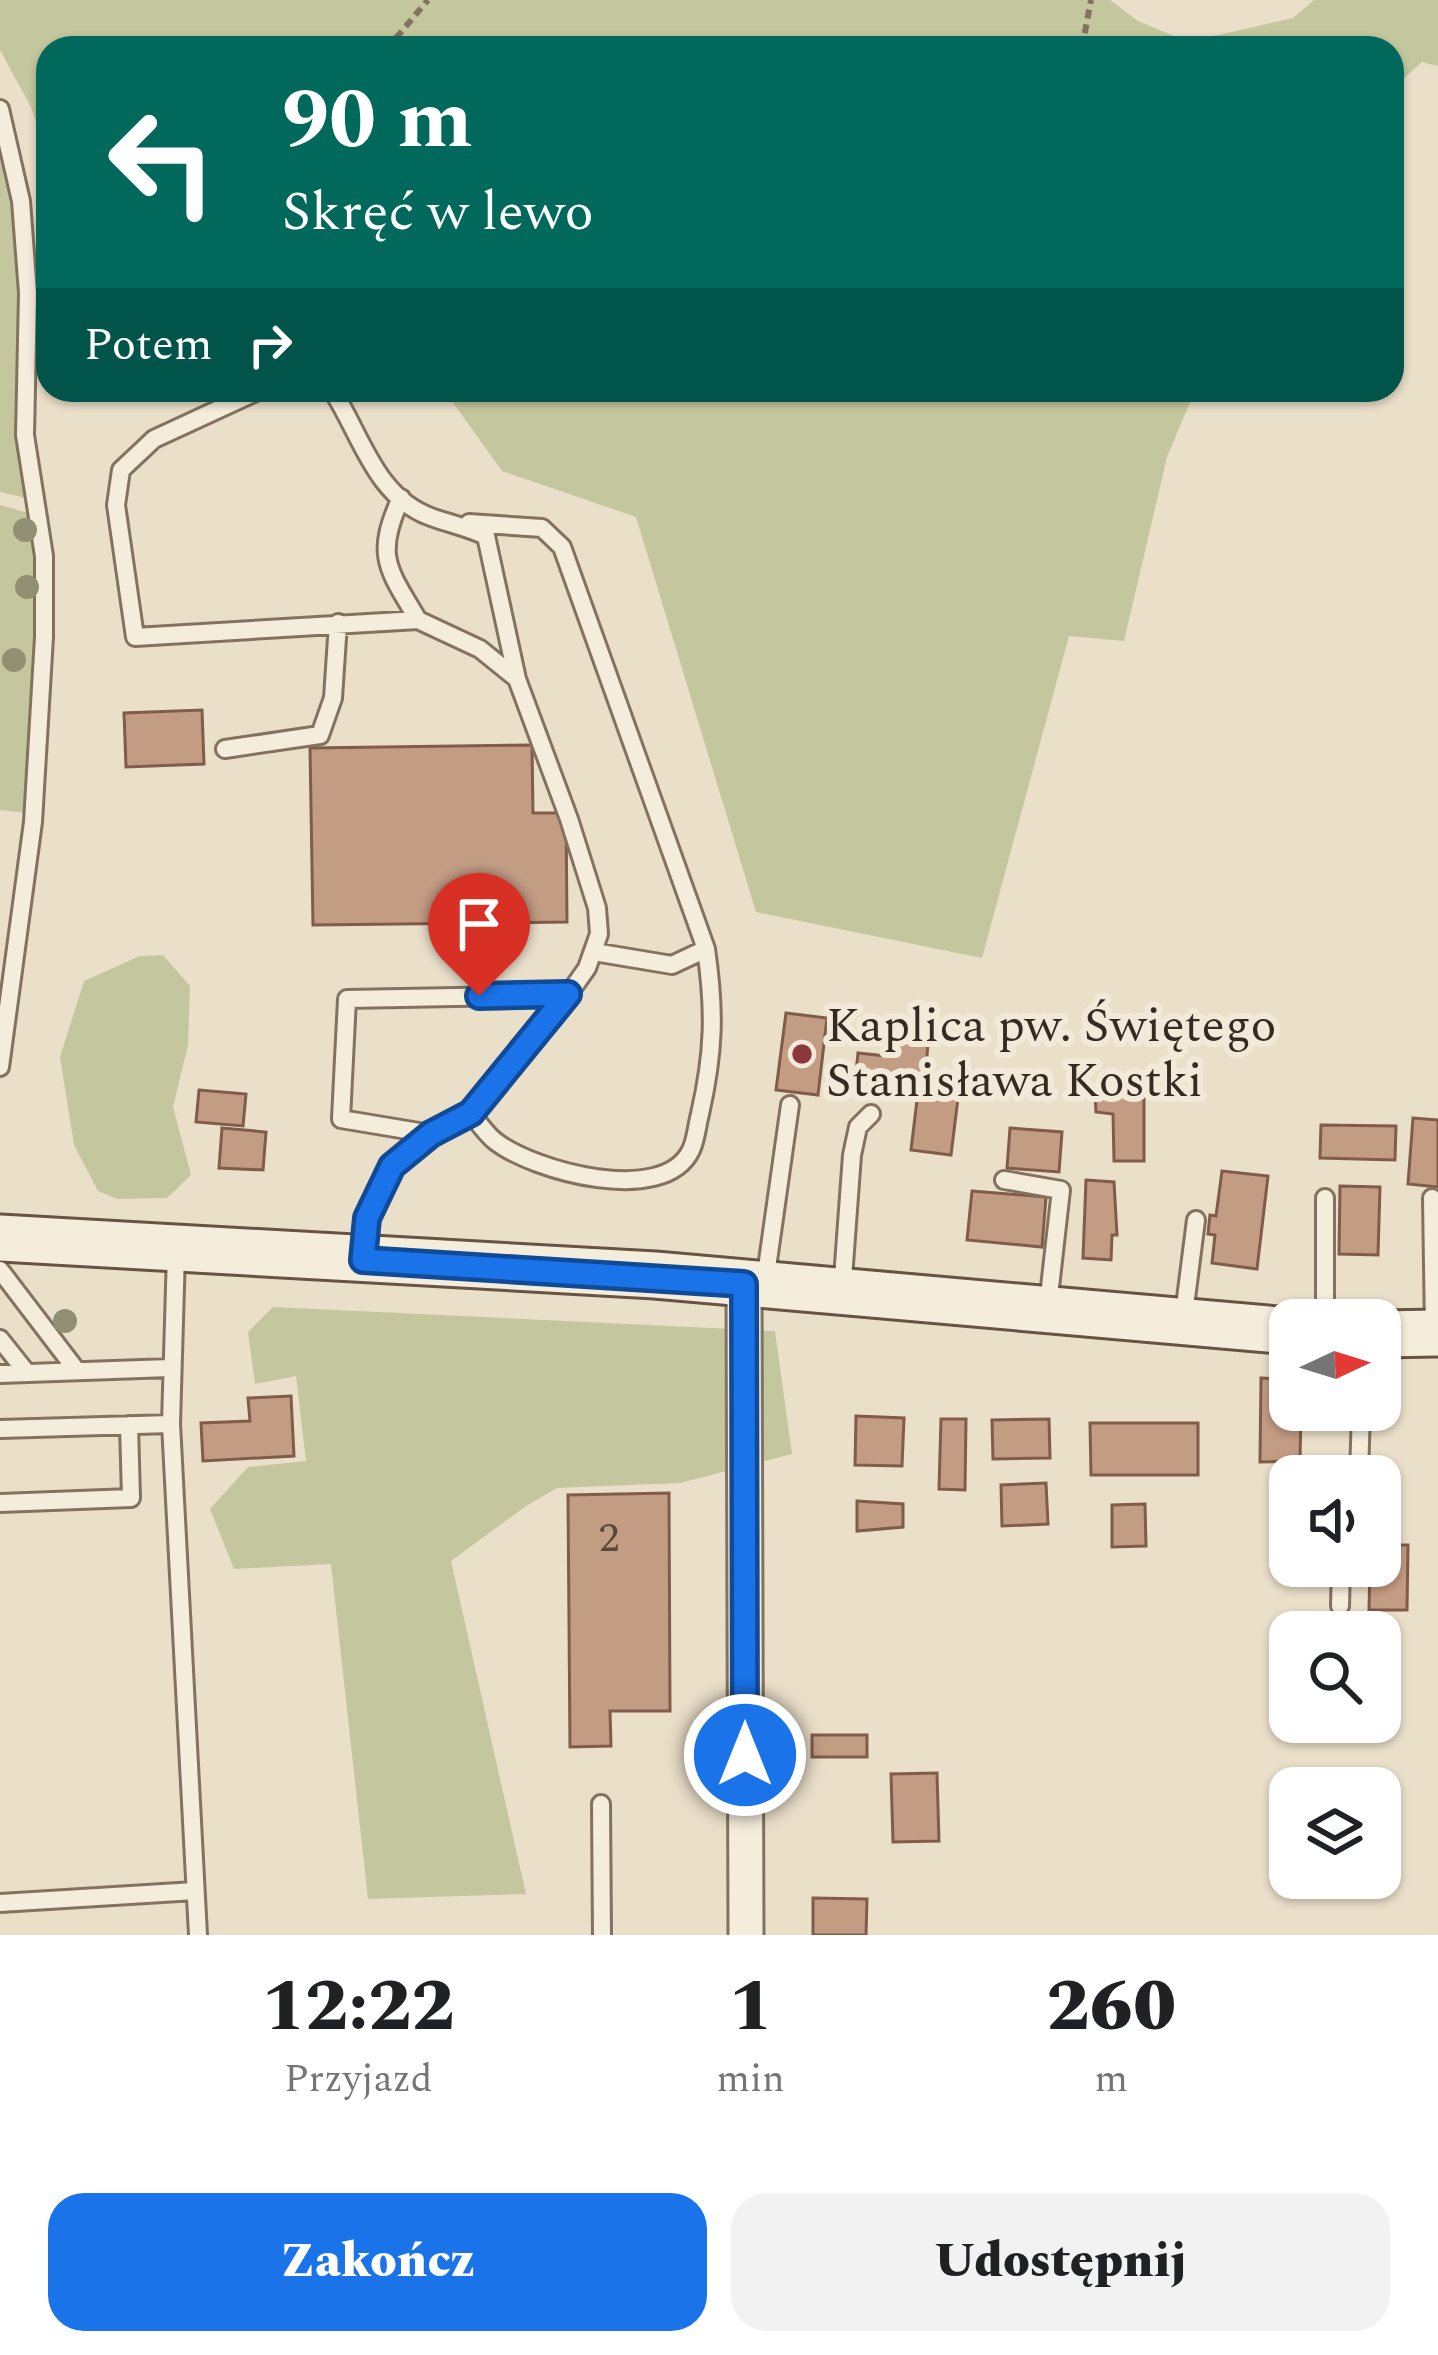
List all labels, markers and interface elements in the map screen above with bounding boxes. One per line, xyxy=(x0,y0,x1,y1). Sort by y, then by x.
text: 90 m xyxy=(282,57,473,185)
icon: left xyxy=(84,84,240,240)
text: Skręć w lewo xyxy=(282,172,594,254)
text: Potem xyxy=(84,311,213,380)
icon: right xyxy=(237,312,303,378)
pin xyxy=(428,873,530,996)
icon: arrive xyxy=(446,891,512,957)
place label: Kaplica pw. Świętego Stanisława Kostki xyxy=(826,990,1276,1118)
marker: Kaplica pw. Świętego Stanisława Kostki xyxy=(789,1041,815,1067)
north arrow xyxy=(1269,1299,1401,1431)
map controls xyxy=(1269,1299,1401,1899)
button: sound xyxy=(1269,1455,1401,1587)
house number: 2 xyxy=(598,1507,620,1570)
button: search xyxy=(1269,1611,1401,1743)
position arrow xyxy=(682,1692,808,1818)
button: layers xyxy=(1269,1767,1401,1899)
text: 12:22 xyxy=(262,1953,455,2062)
text: 1 xyxy=(729,1953,772,2062)
text: 260 xyxy=(1047,1953,1176,2062)
text: Przyjazd xyxy=(284,2050,433,2109)
text: min xyxy=(717,2050,785,2109)
text: m xyxy=(1095,2050,1128,2109)
button: Zakończ xyxy=(48,2193,707,2331)
button: Udostępnij xyxy=(731,2193,1390,2331)

